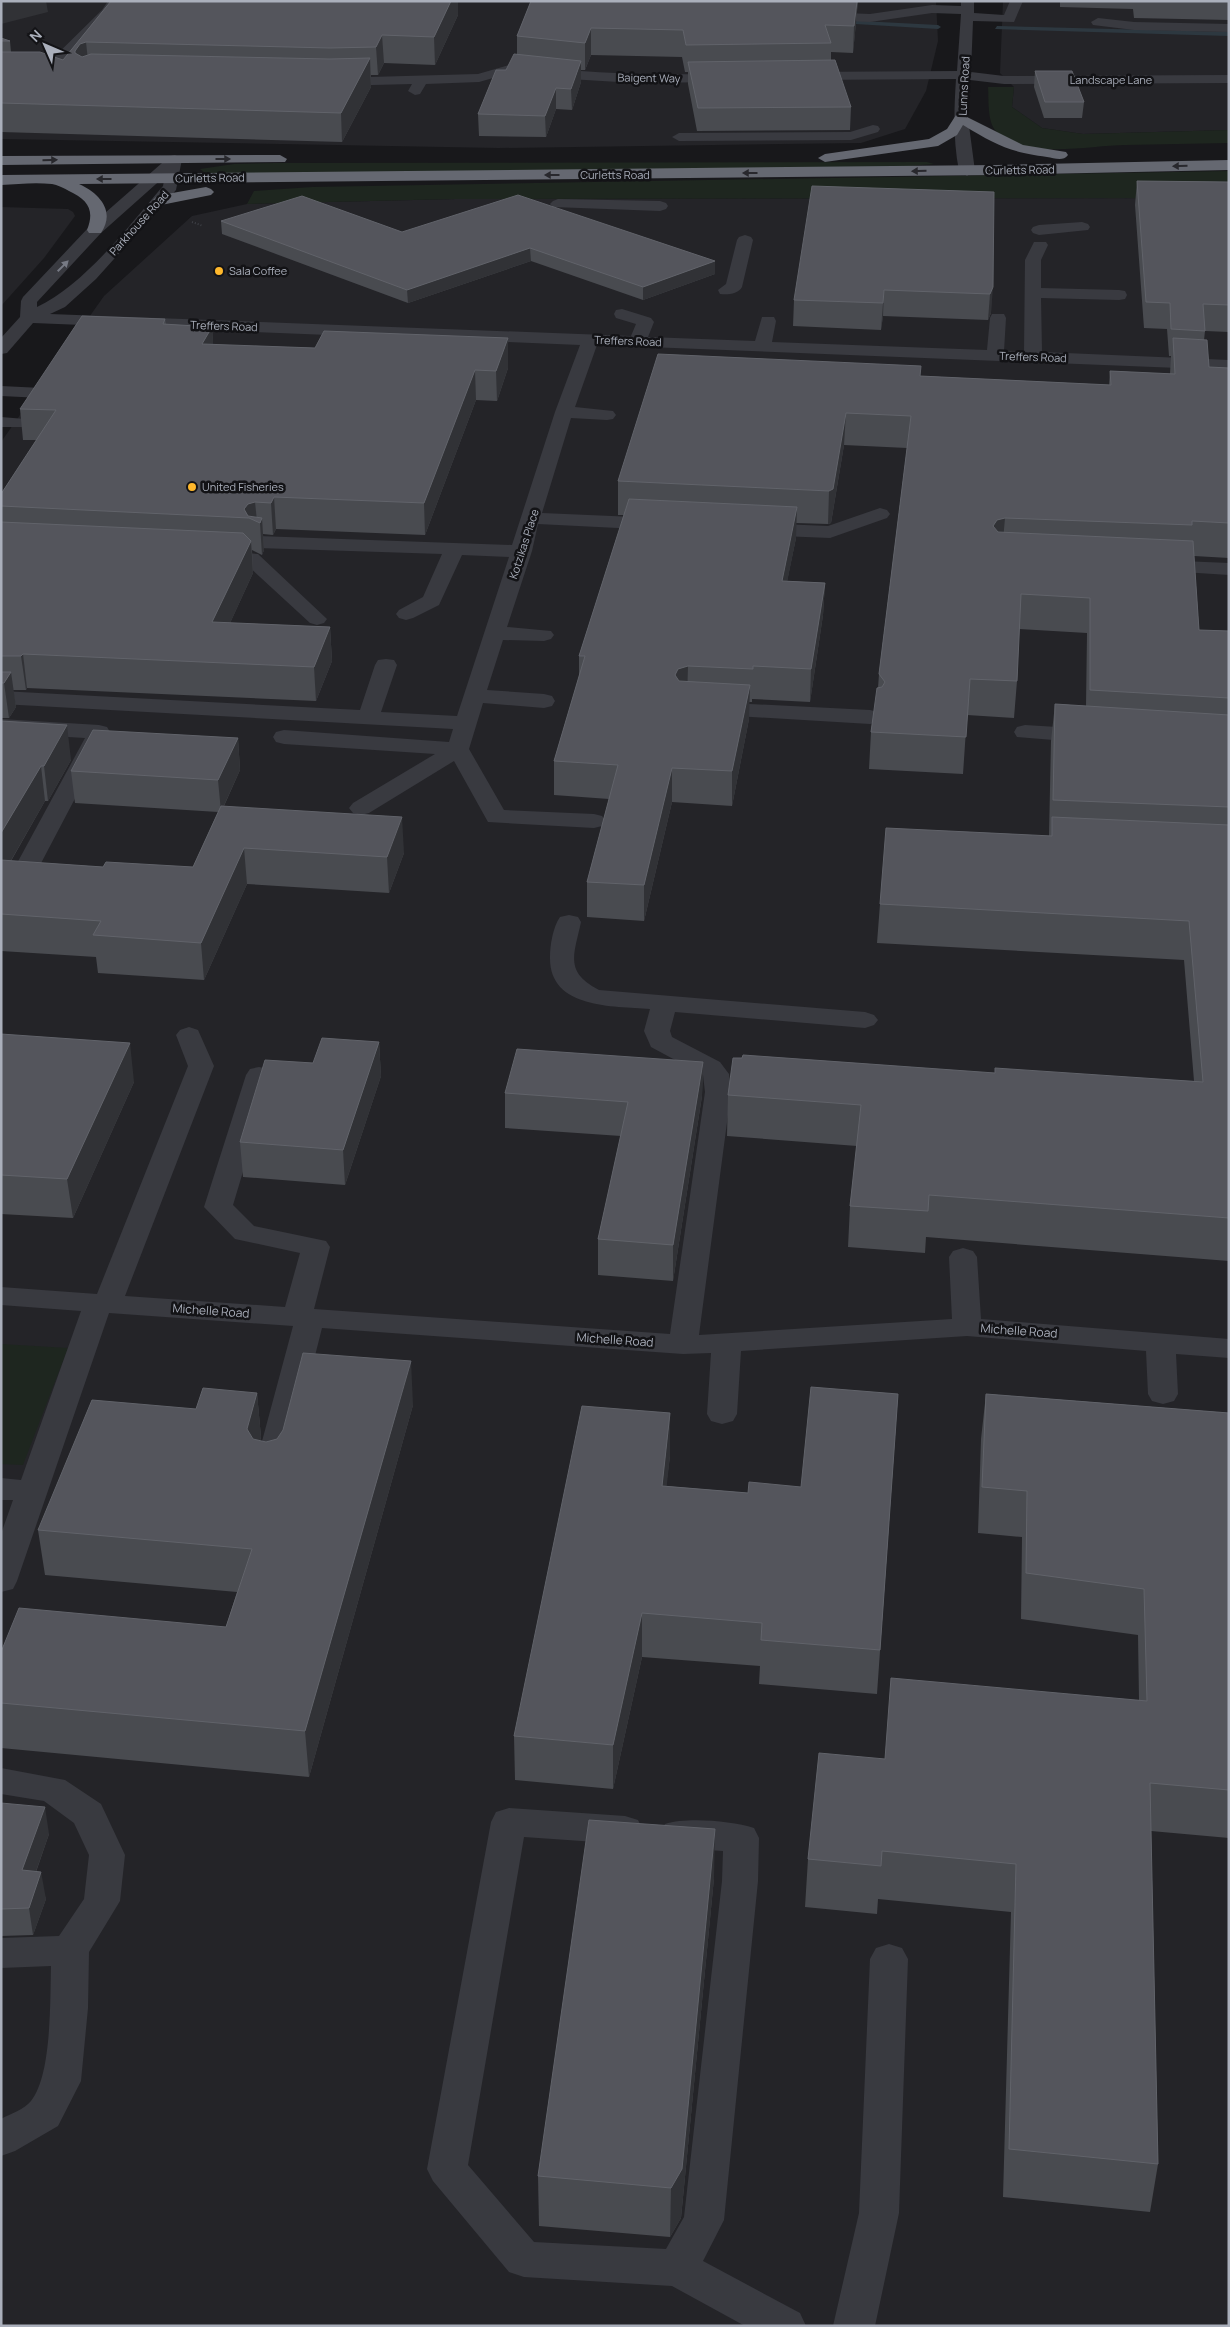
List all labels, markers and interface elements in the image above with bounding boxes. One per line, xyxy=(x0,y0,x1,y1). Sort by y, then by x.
north arrow xyxy=(20,20,70,70)
text: N xyxy=(25,25,46,46)
street label: Lunns Road xyxy=(954,56,973,116)
street label: Baigent Way xyxy=(618,69,681,86)
street label: Landscape Lane xyxy=(1070,72,1153,87)
one-way arrow xyxy=(216,155,232,163)
one-way arrow xyxy=(42,156,58,164)
street label: Curletts Road xyxy=(985,161,1055,178)
one-way arrow xyxy=(1172,162,1188,170)
street label: Curletts Road xyxy=(580,167,650,182)
one-way arrow xyxy=(910,167,926,175)
street label: Curletts Road xyxy=(175,169,245,186)
one-way arrow xyxy=(742,169,758,177)
one-way arrow xyxy=(544,171,560,179)
one-way arrow xyxy=(96,175,112,183)
street label: Parkhouse Road xyxy=(106,187,172,258)
one-way arrow xyxy=(57,261,69,273)
place label: Sala Coffee xyxy=(229,263,288,278)
marker: Sala Coffee xyxy=(213,265,225,277)
street label: Treffers Road xyxy=(190,317,258,334)
street label: Treffers Road xyxy=(594,332,662,349)
street label: Treffers Road xyxy=(999,348,1067,365)
place label: United Fisheries xyxy=(202,479,284,494)
marker: United Fisheries xyxy=(186,481,198,493)
street label: Kotzikas Place xyxy=(505,506,542,581)
street label: Michelle Road xyxy=(172,1299,250,1322)
street label: Michelle Road xyxy=(980,1319,1058,1342)
street label: Michelle Road xyxy=(576,1328,654,1351)

